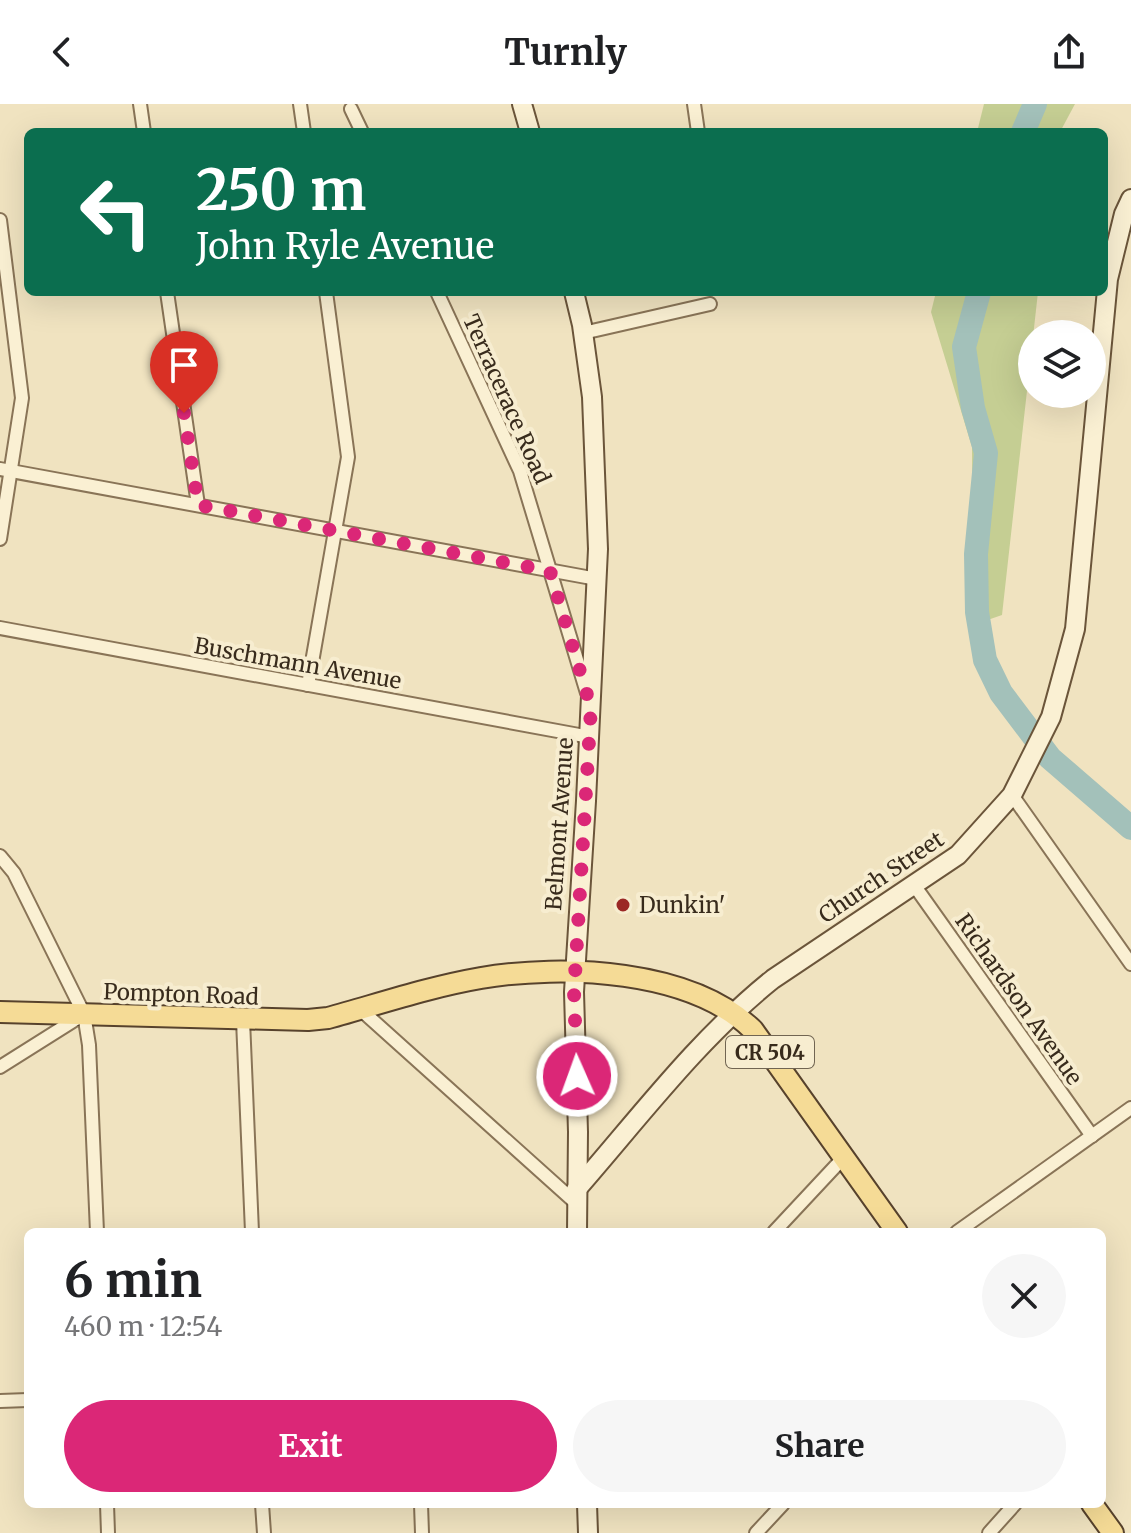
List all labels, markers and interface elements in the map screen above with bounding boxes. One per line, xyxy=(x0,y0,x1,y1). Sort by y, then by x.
icon: back xyxy=(40,30,84,74)
text: Turnly xyxy=(504,30,627,75)
icon: share xyxy=(1047,30,1091,74)
text: 250 m xyxy=(196,155,366,225)
icon: left xyxy=(64,160,168,264)
text: John Ryle Avenue xyxy=(196,224,494,269)
street label: Terracerace Road xyxy=(457,310,557,488)
map controls xyxy=(1018,320,1106,408)
button: layers xyxy=(1018,320,1106,408)
pin xyxy=(150,331,218,413)
icon: arrive xyxy=(162,343,206,387)
street label: Buschmann Avenue xyxy=(192,631,404,695)
street label: Belmont Avenue xyxy=(539,737,579,911)
street label: Church Street xyxy=(813,825,949,929)
place label: Dunkin' xyxy=(639,891,725,919)
marker: Dunkin' xyxy=(614,896,632,914)
street label: Richardson Avenue xyxy=(949,908,1089,1090)
street label: Pompton Road xyxy=(103,977,259,1011)
position arrow xyxy=(535,1034,619,1118)
road number: CR 504 xyxy=(726,1036,814,1068)
text: 6 min xyxy=(64,1250,202,1310)
button: close xyxy=(982,1254,1066,1338)
text: 460 m · 12:54 xyxy=(64,1310,222,1343)
button: Exit xyxy=(64,1400,557,1492)
button: Share xyxy=(573,1400,1066,1492)

